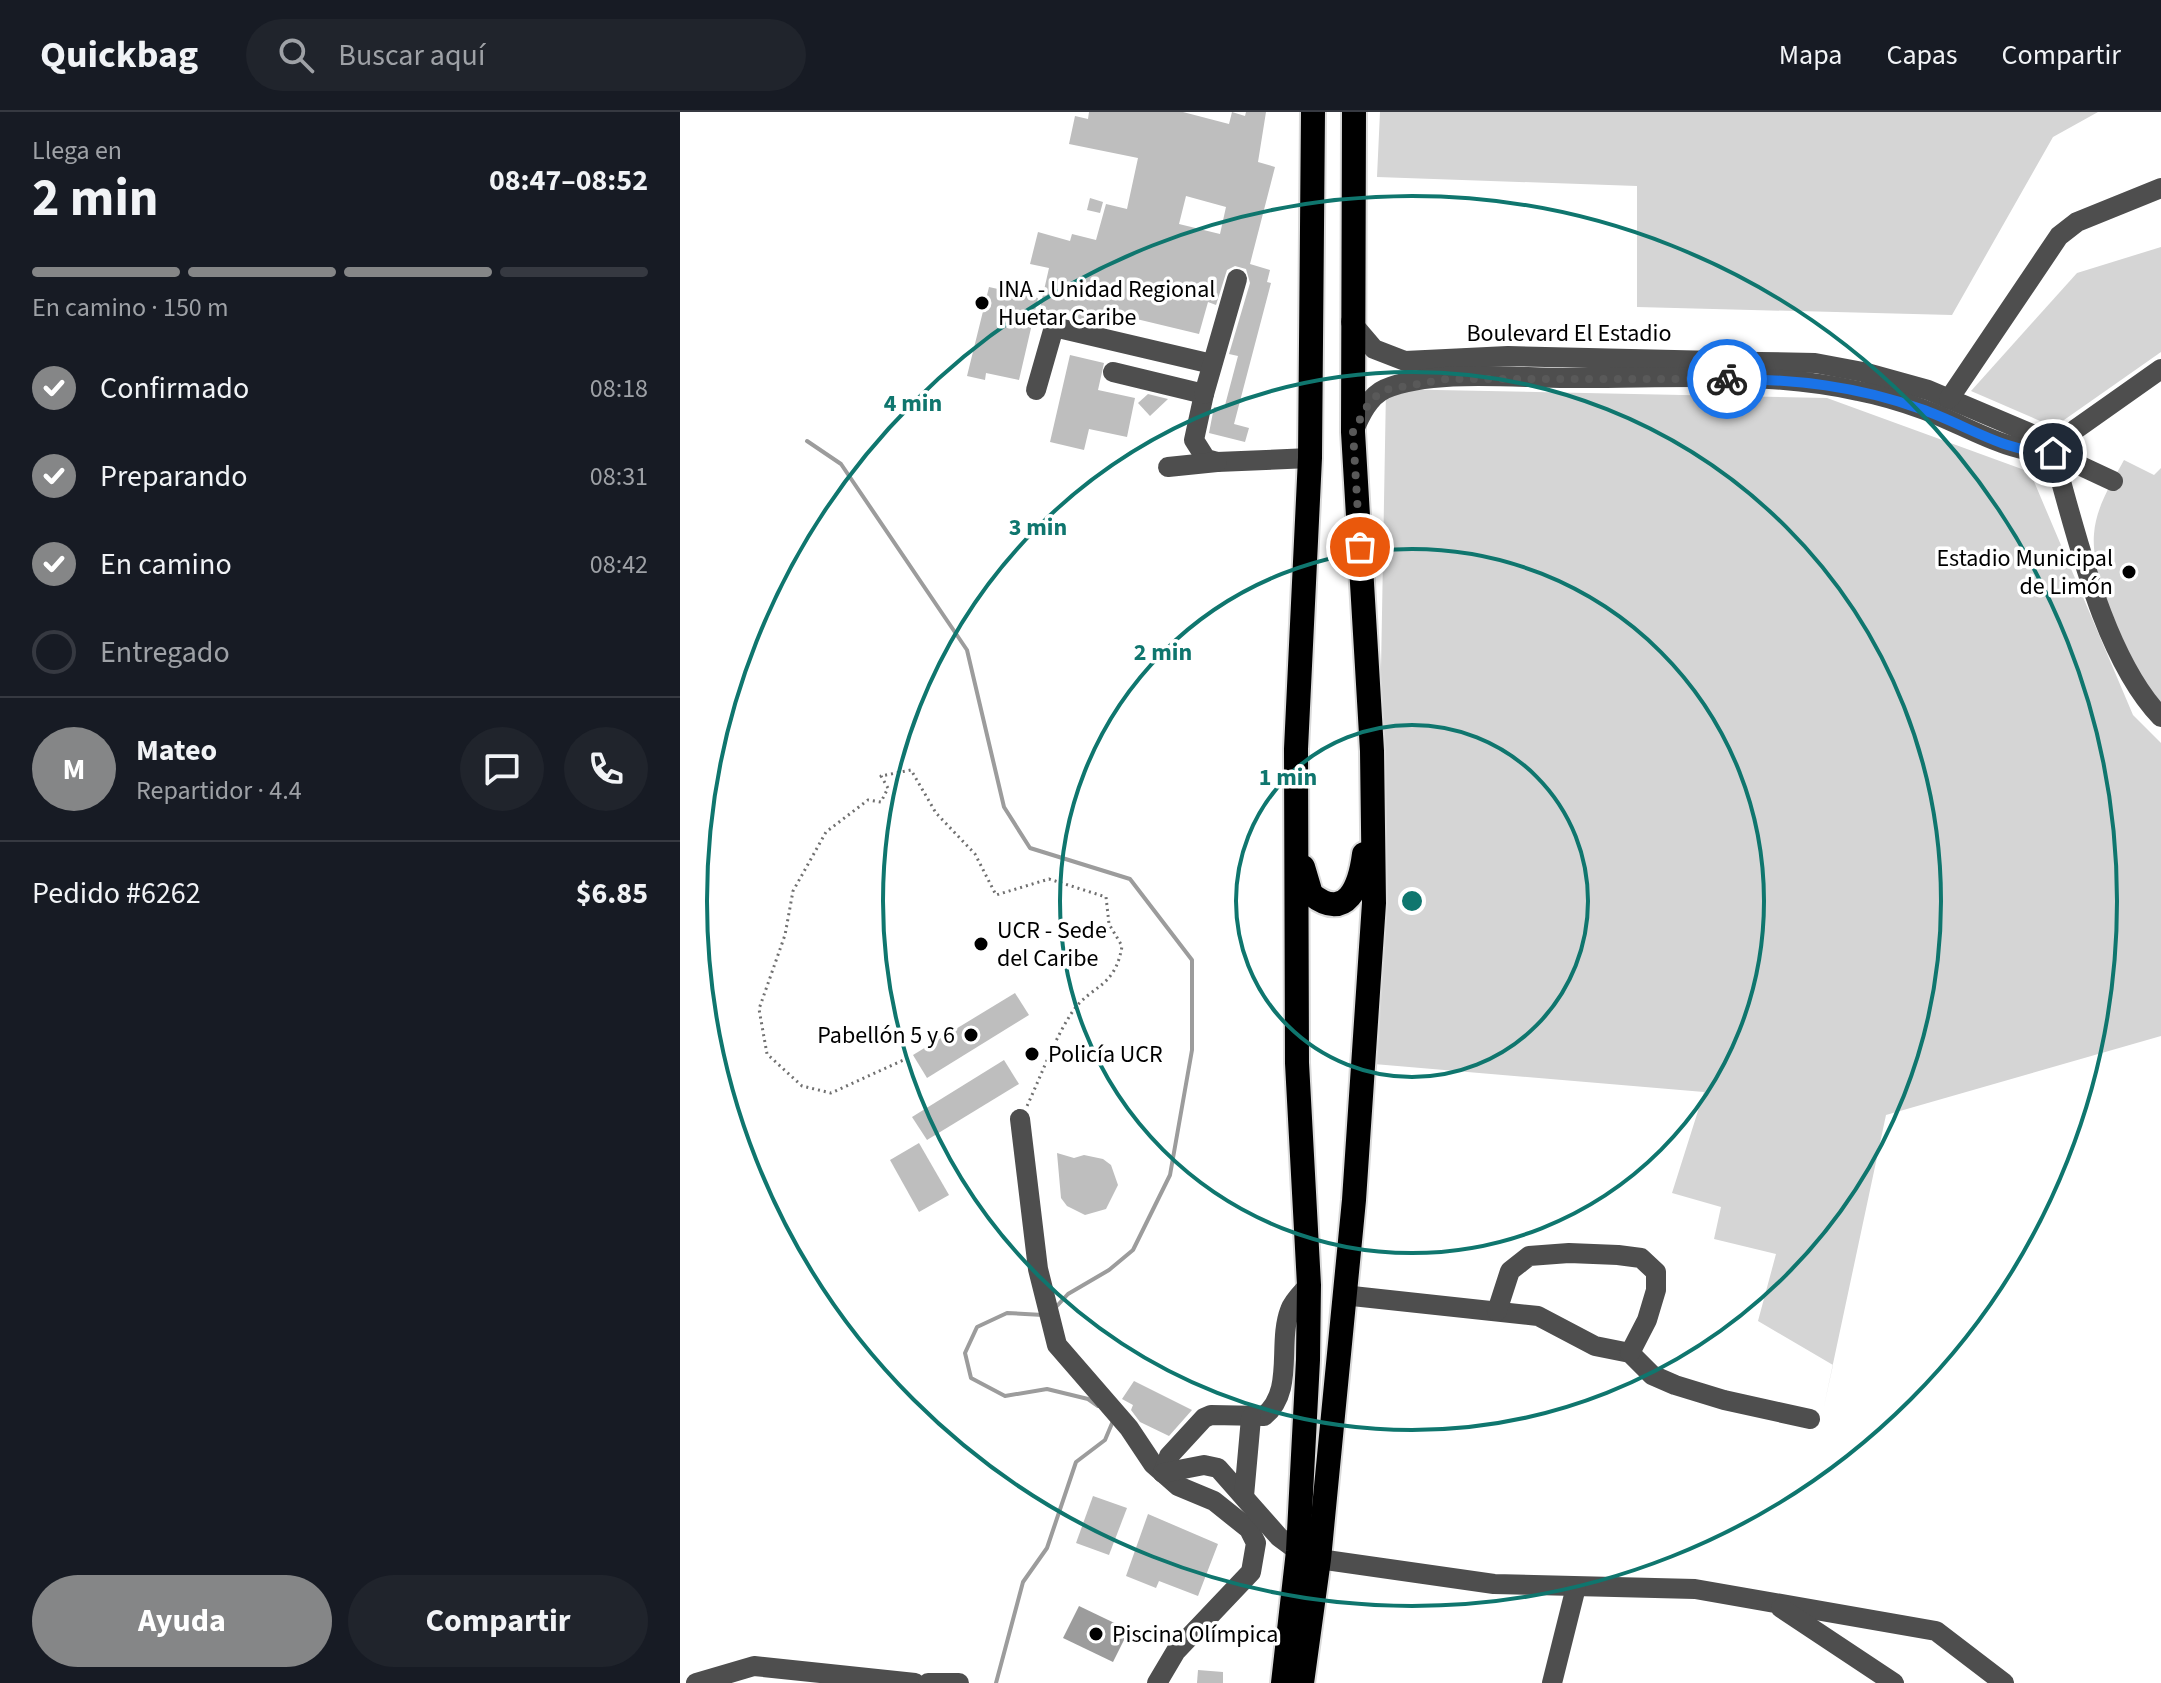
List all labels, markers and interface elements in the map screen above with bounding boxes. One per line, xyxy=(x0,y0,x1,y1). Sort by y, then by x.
search box xyxy=(246,19,806,91)
text: Quickbag xyxy=(40,28,198,82)
icon: search xyxy=(274,33,318,77)
text: Buscar aquí xyxy=(338,34,485,77)
text: Mapa xyxy=(1779,35,1842,75)
text: Capas xyxy=(1886,35,1958,75)
text: Compartir xyxy=(2002,35,2121,75)
text: Llega en xyxy=(32,132,122,169)
text: 08:47–08:52 xyxy=(489,159,648,202)
text: 2 min xyxy=(32,162,159,236)
place label: INA - Unidad Regional Huetar Caribe xyxy=(998,272,1215,335)
text: En camino · 150 m xyxy=(32,289,228,326)
marker: INA - Unidad Regional Huetar Caribe xyxy=(973,294,991,312)
street label: Boulevard El Estadio xyxy=(1466,316,1672,351)
courier xyxy=(1687,339,1767,419)
icon: bike xyxy=(1705,357,1749,401)
icon: check xyxy=(32,366,76,410)
text: Confirmado xyxy=(100,367,249,410)
text: 08:18 xyxy=(590,370,648,407)
text: 4 min xyxy=(884,386,942,421)
pin xyxy=(2019,419,2087,487)
icon: home xyxy=(2031,431,2075,475)
icon: check xyxy=(32,454,76,498)
text: Preparando xyxy=(100,455,247,498)
text: 08:31 xyxy=(590,458,648,495)
text: 3 min xyxy=(1009,510,1067,545)
pin xyxy=(1326,513,1394,581)
icon: bag xyxy=(1338,525,1382,569)
place label: Estadio Municipal de Limón xyxy=(1936,541,2113,604)
icon: check xyxy=(32,542,76,586)
text: En camino xyxy=(100,543,232,586)
text: 08:42 xyxy=(590,546,648,583)
marker: Estadio Municipal de Limón xyxy=(2120,563,2138,581)
text: Entregado xyxy=(100,631,230,674)
text: 2 min xyxy=(1134,635,1192,670)
button: chat xyxy=(460,727,544,811)
button: phone xyxy=(564,727,648,811)
text: Mateo xyxy=(136,729,217,772)
text: M xyxy=(63,748,85,791)
text: 1 min xyxy=(1259,760,1317,795)
text: Repartidor · 4.4 xyxy=(136,772,302,809)
text: Pedido #6262 xyxy=(32,872,201,915)
text: $6.85 xyxy=(576,872,648,915)
centre of rings xyxy=(1398,887,1426,915)
place label: UCR - Sede del Caribe xyxy=(997,913,1107,976)
marker: UCR - Sede del Caribe xyxy=(972,935,990,953)
place label: Pabellón 5 y 6 xyxy=(817,1018,955,1053)
marker: Pabellón 5 y 6 xyxy=(962,1026,980,1044)
place label: Policía UCR xyxy=(1048,1037,1163,1072)
marker: Policía UCR xyxy=(1023,1045,1041,1063)
button: Ayuda xyxy=(32,1575,332,1667)
button: Compartir xyxy=(348,1575,648,1667)
place label: Piscina Olímpica xyxy=(1112,1617,1278,1652)
marker: Piscina Olímpica xyxy=(1087,1625,1105,1643)

